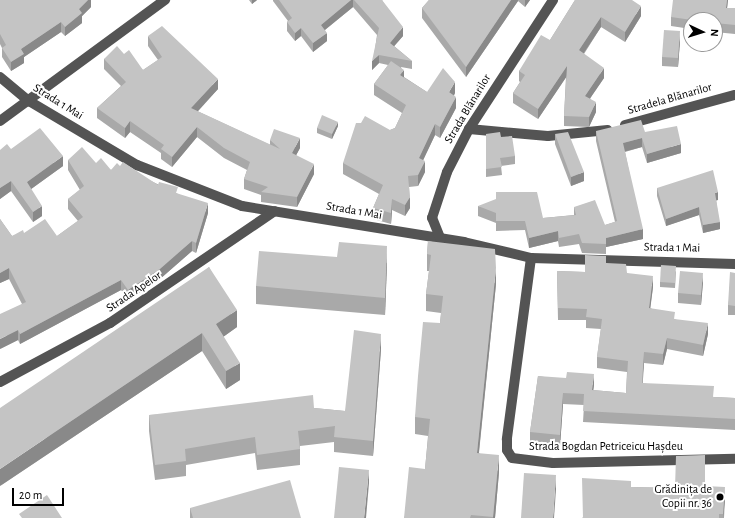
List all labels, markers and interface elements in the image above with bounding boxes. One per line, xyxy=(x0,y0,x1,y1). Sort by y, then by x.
north arrow xyxy=(683,12,723,52)
text: N xyxy=(709,29,720,37)
street label: Strada Blănarilor xyxy=(442,72,494,146)
street label: Stradela Blănarilor xyxy=(626,80,714,118)
street label: Strada 1 Mai xyxy=(30,81,86,123)
street label: Strada 1 Mai xyxy=(325,199,383,223)
street label: Strada 1 Mai xyxy=(644,240,700,256)
street label: Strada Apelor xyxy=(104,268,164,316)
street label: Strada Bogdan Petriceicu Hașdeu xyxy=(529,440,683,454)
scale bar xyxy=(14,480,66,506)
place label: Grădinița de Copii nr. 36 xyxy=(654,483,712,511)
text: 20 m xyxy=(19,489,42,501)
marker: Grădinița de Copii nr. 36 xyxy=(715,492,725,502)

